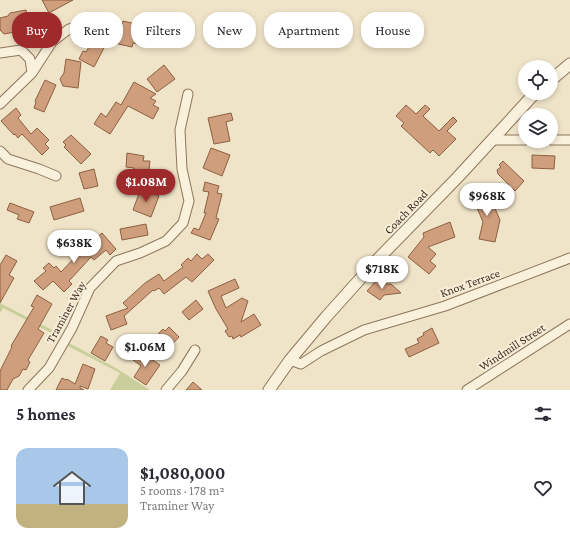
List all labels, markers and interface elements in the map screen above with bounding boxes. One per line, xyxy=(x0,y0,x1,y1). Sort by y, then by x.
chip: Buy xyxy=(12,12,62,48)
chip: Rent xyxy=(70,12,123,48)
chip: Filters xyxy=(131,12,195,48)
chip: New xyxy=(203,12,256,48)
chip: Apartment xyxy=(264,12,353,48)
chip: House xyxy=(361,12,424,48)
map controls xyxy=(518,60,558,148)
button: locate xyxy=(518,60,558,100)
button: layers xyxy=(518,108,558,148)
pin: $1.08M xyxy=(113,169,179,203)
text: $1.08M xyxy=(125,174,167,189)
pin: $968K xyxy=(459,183,515,217)
street label: Coach Road xyxy=(381,186,431,237)
text: $968K xyxy=(469,188,505,203)
pin: $638K xyxy=(46,230,102,264)
text: $638K xyxy=(56,235,92,250)
pin: $718K xyxy=(354,256,410,290)
text: $718K xyxy=(365,261,399,276)
street label: Knox Terrace xyxy=(438,266,502,300)
street label: Traminer Way xyxy=(43,278,89,345)
street label: Windmill Street xyxy=(476,320,549,374)
pin: $1.06M xyxy=(112,334,178,368)
text: $1.06M xyxy=(125,339,165,354)
icon: filters xyxy=(532,403,554,425)
text: 5 homes xyxy=(16,405,75,424)
icon: home xyxy=(48,464,96,512)
text: $1,080,000 xyxy=(140,464,225,483)
icon: heart xyxy=(532,477,554,499)
text: 5 rooms · 178 m² xyxy=(140,483,225,498)
text: Traminer Way xyxy=(140,498,214,513)

